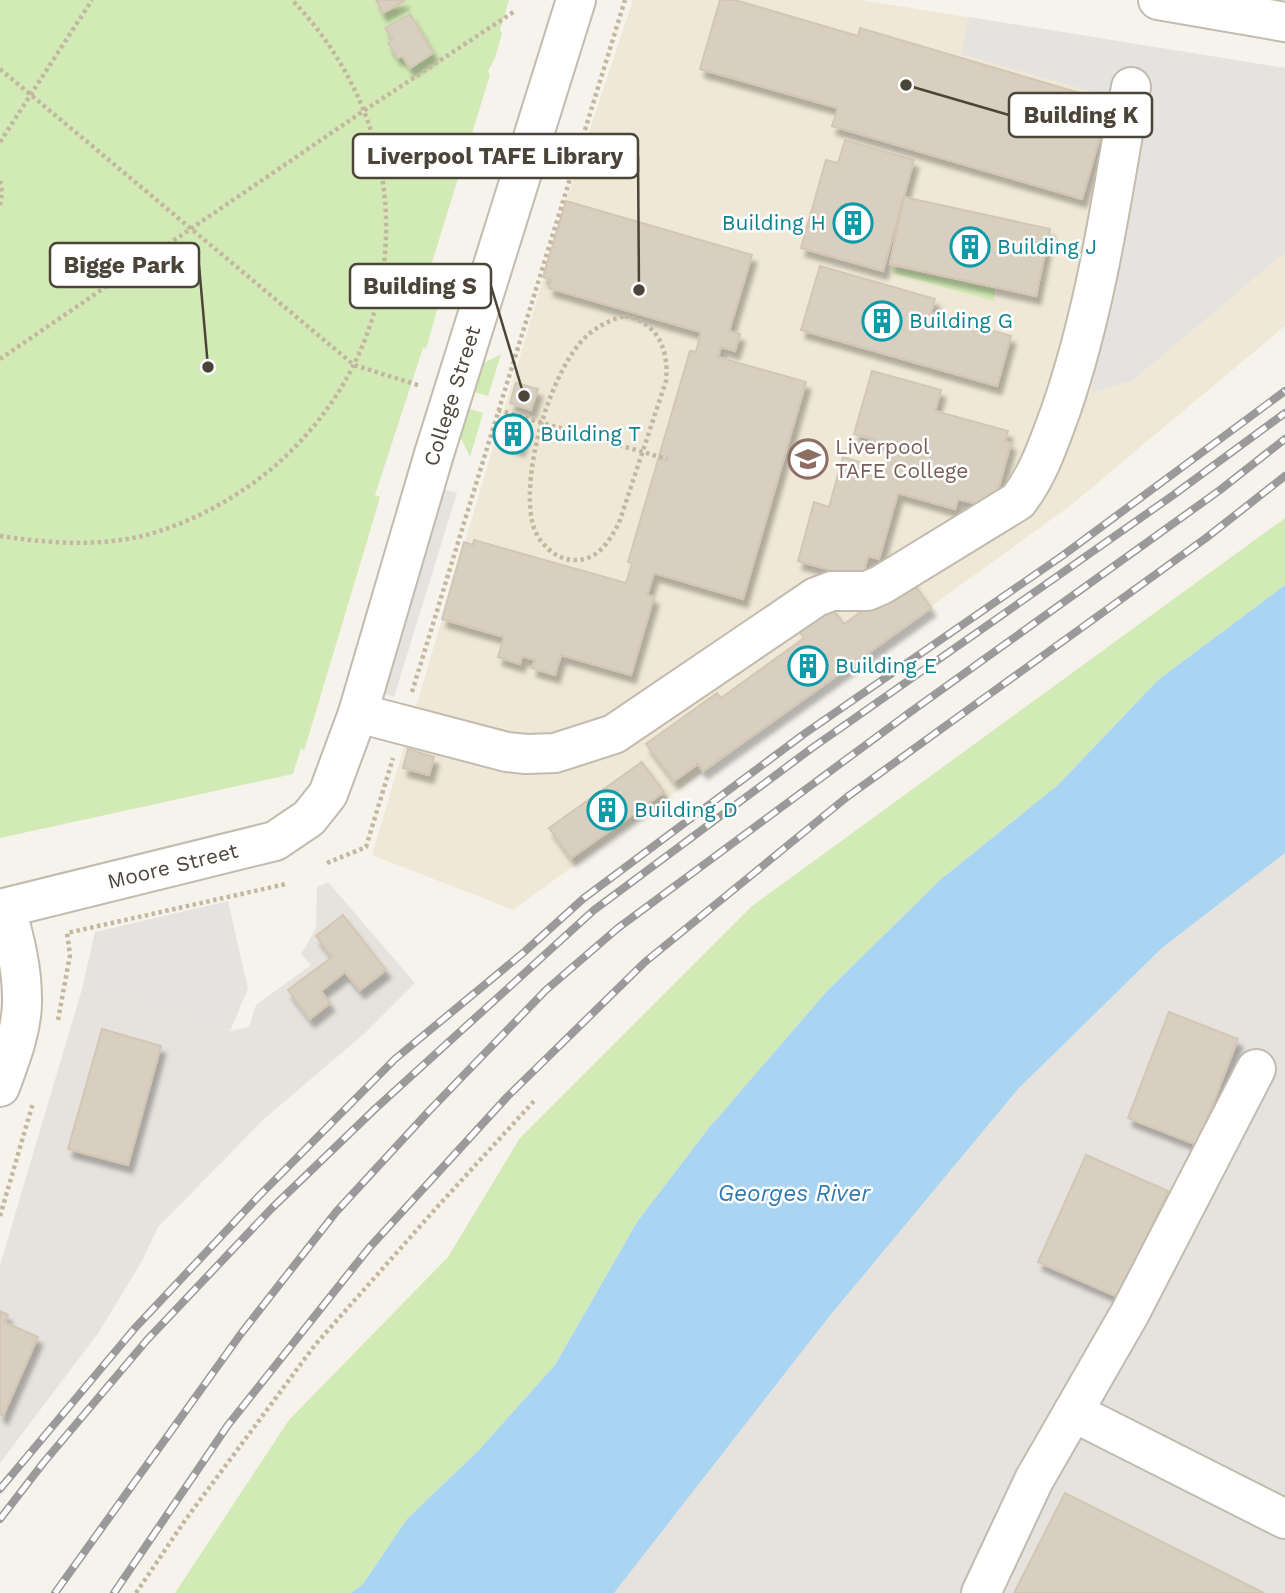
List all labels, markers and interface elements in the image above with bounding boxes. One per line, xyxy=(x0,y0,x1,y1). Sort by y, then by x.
callout: Building K xyxy=(1009,93,1152,137)
text: Building K xyxy=(1024,102,1139,129)
callout: Liverpool TAFE Library xyxy=(353,134,638,178)
text: Liverpool TAFE Library xyxy=(367,143,623,170)
building icon: Building H xyxy=(832,202,874,244)
place label: Building H xyxy=(722,210,826,235)
building icon: Building J xyxy=(949,226,991,268)
place label: Building J xyxy=(997,234,1097,259)
callout: Bigge Park xyxy=(50,243,199,287)
text: Bigge Park xyxy=(63,252,185,279)
callout: Building S xyxy=(350,264,491,308)
text: Building S xyxy=(363,273,477,300)
building icon: Building G xyxy=(861,300,903,342)
place label: Building G xyxy=(909,308,1013,333)
street label: College Street xyxy=(418,322,485,469)
building icon: Building T xyxy=(492,413,534,455)
place label: Building T xyxy=(540,421,641,446)
place label: Liverpool TAFE College xyxy=(835,434,968,483)
school or university icon: Liverpool TAFE College xyxy=(787,438,829,480)
building icon: Building E xyxy=(787,645,829,687)
place label: Building E xyxy=(835,653,937,678)
building icon: Building D xyxy=(586,789,628,831)
place label: Building D xyxy=(634,797,738,822)
street label: Moore Street xyxy=(105,838,241,894)
water label: Georges River xyxy=(718,1180,871,1207)

